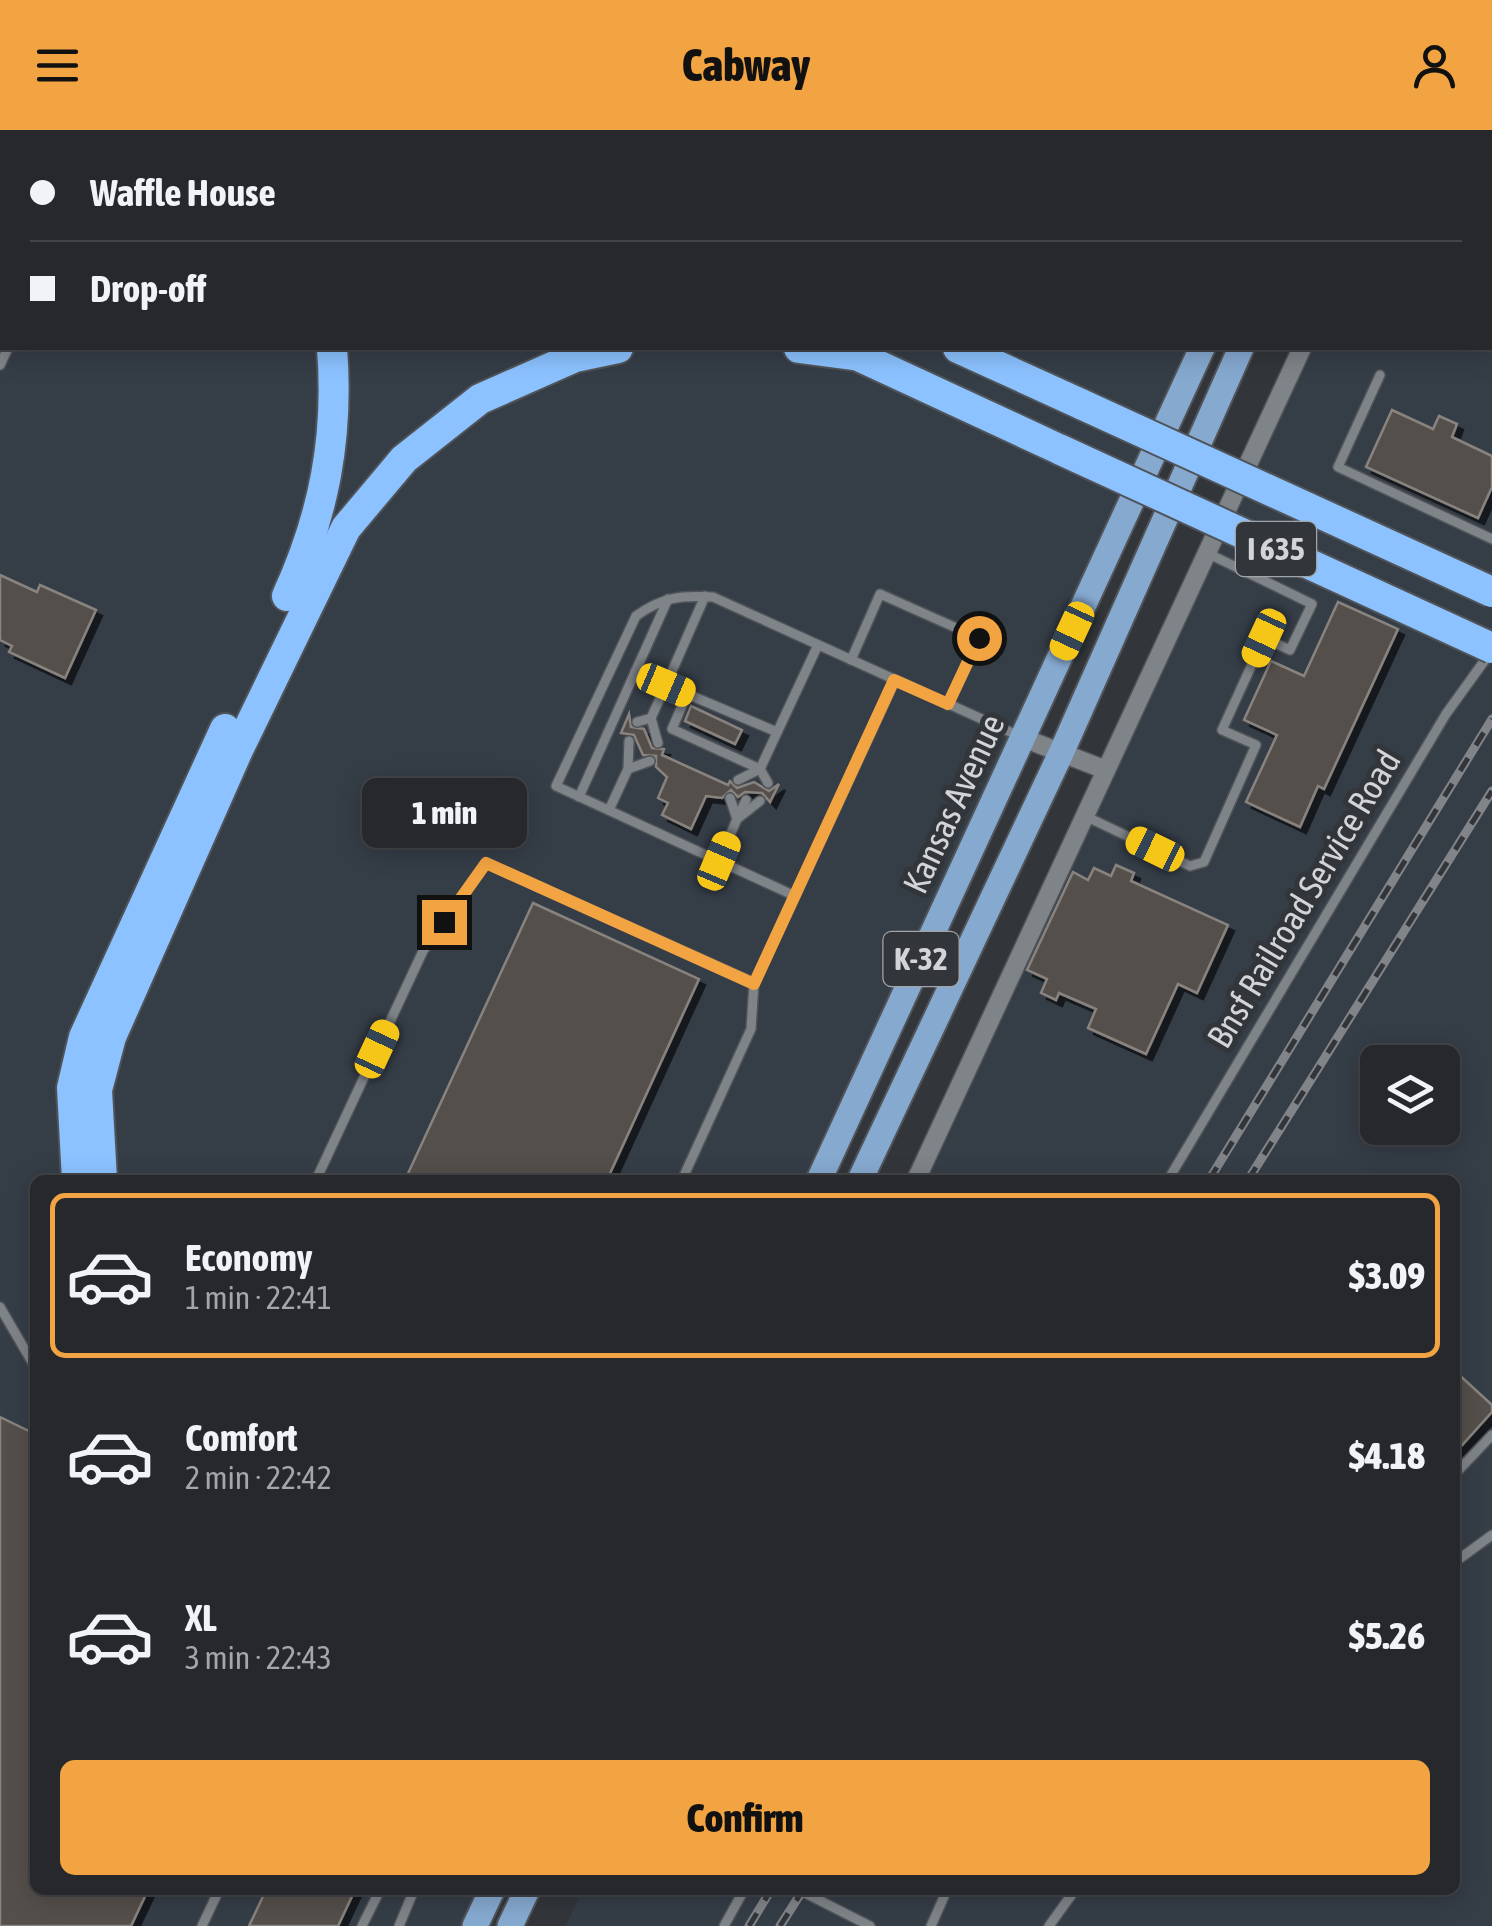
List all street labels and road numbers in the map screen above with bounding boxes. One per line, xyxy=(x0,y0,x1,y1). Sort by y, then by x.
road number: I 635 xyxy=(1236,522,1316,576)
street label: Kansas Avenue xyxy=(894,708,1012,899)
street label: Bnsf Railroad Service Road xyxy=(1199,743,1408,1054)
road number: K-32 xyxy=(884,932,958,986)

